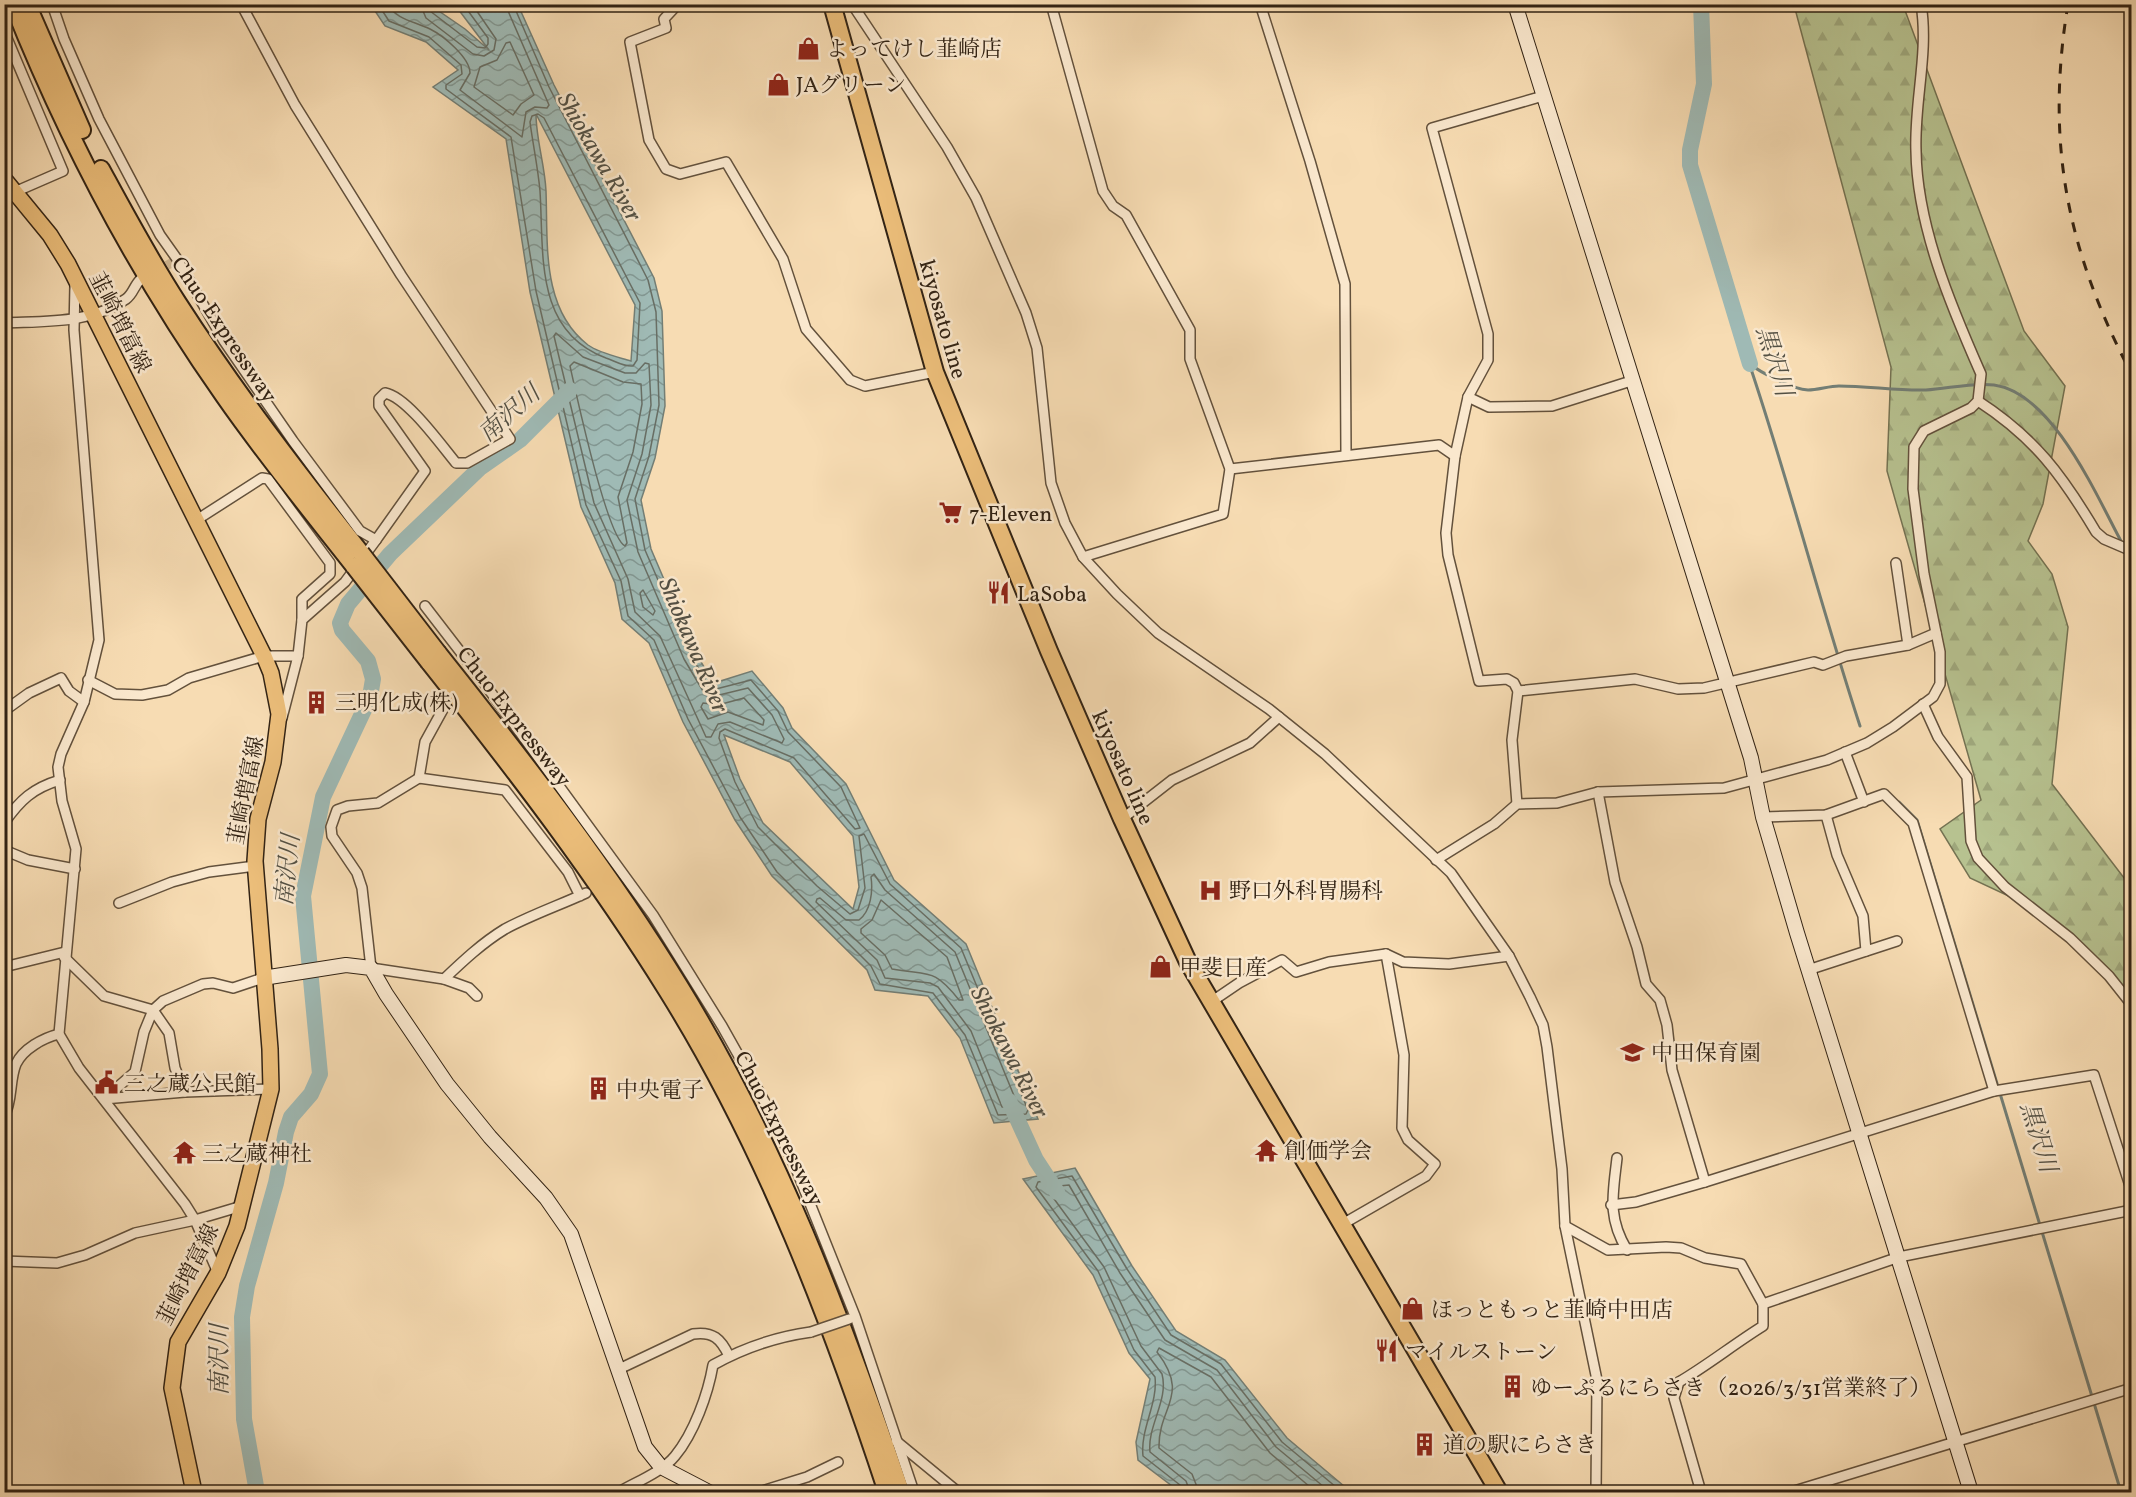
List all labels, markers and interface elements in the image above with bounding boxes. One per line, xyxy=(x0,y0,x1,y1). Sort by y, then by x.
shop icon: よってけし韮崎店 xyxy=(795,35,821,61)
place label: よってけし韮崎店 xyxy=(826,35,1002,66)
shop icon: JAグリーン xyxy=(765,71,791,97)
place label: JAグリーン xyxy=(796,71,906,102)
water label: Shiokawa River xyxy=(548,87,650,230)
street label: Chuo Expressway xyxy=(162,251,284,410)
street label: kiyosato line xyxy=(910,257,973,383)
street label: 韮崎増富線 xyxy=(80,267,158,379)
water label: 黒沢川 xyxy=(1746,322,1801,404)
water label: 南沢川 xyxy=(472,376,551,451)
supermarket icon: 7-Eleven xyxy=(938,500,964,526)
place label: 7-Eleven xyxy=(969,500,1052,531)
water label: Shiokawa River xyxy=(648,573,736,720)
restaurant icon: LaSoba xyxy=(986,580,1012,606)
place label: LaSoba xyxy=(1017,580,1087,611)
street label: Chuo Expressway xyxy=(448,641,578,794)
building icon: 三明化成(株) xyxy=(304,689,330,715)
place label: 三明化成(株) xyxy=(335,689,458,720)
street label: kiyosato line xyxy=(1083,706,1161,830)
street label: 韮崎増富線 xyxy=(222,734,273,847)
water label: 南沢川 xyxy=(268,830,310,908)
hospital icon: 野口外科胃腸科 xyxy=(1198,877,1224,903)
place label: 野口外科胃腸科 xyxy=(1229,877,1383,908)
shop icon: 甲斐日産 xyxy=(1148,954,1174,980)
place label: 甲斐日産 xyxy=(1179,954,1267,985)
water label: Shiokawa River xyxy=(960,981,1057,1126)
school or university icon: 中田保育園 xyxy=(1620,1039,1646,1065)
place label: 中田保育園 xyxy=(1651,1039,1761,1070)
street label: Chuo Expressway xyxy=(725,1046,830,1212)
public building icon: 三之蔵公民館 xyxy=(93,1070,119,1096)
place label: 三之蔵公民館 xyxy=(124,1070,256,1101)
building icon: 中央電子 xyxy=(585,1076,611,1102)
place label: 中央電子 xyxy=(616,1076,704,1107)
water label: 黒沢川 xyxy=(2010,1098,2065,1180)
temple icon: 創価学会 xyxy=(1253,1137,1279,1163)
place label: 創価学会 xyxy=(1284,1137,1372,1168)
temple icon: 三之蔵神社 xyxy=(171,1140,197,1166)
place label: 三之蔵神社 xyxy=(202,1140,312,1171)
street label: 韮崎増富線 xyxy=(150,1219,228,1331)
shop icon: ほっともっと韮崎中田店 xyxy=(1400,1296,1426,1322)
place label: ほっともっと韮崎中田店 xyxy=(1431,1296,1673,1327)
water label: 南沢川 xyxy=(204,1321,238,1396)
restaurant icon: マイルストーン xyxy=(1374,1338,1400,1364)
place label: マイルストーン xyxy=(1405,1338,1557,1369)
building icon: ゆーぷるにらさき（2026/3/31営業終了） xyxy=(1499,1374,1525,1400)
place label: ゆーぷるにらさき（2026/3/31営業終了） xyxy=(1530,1374,1931,1405)
building icon: 道の駅にらさき xyxy=(1412,1431,1438,1457)
place label: 道の駅にらさき xyxy=(1443,1431,1597,1462)

